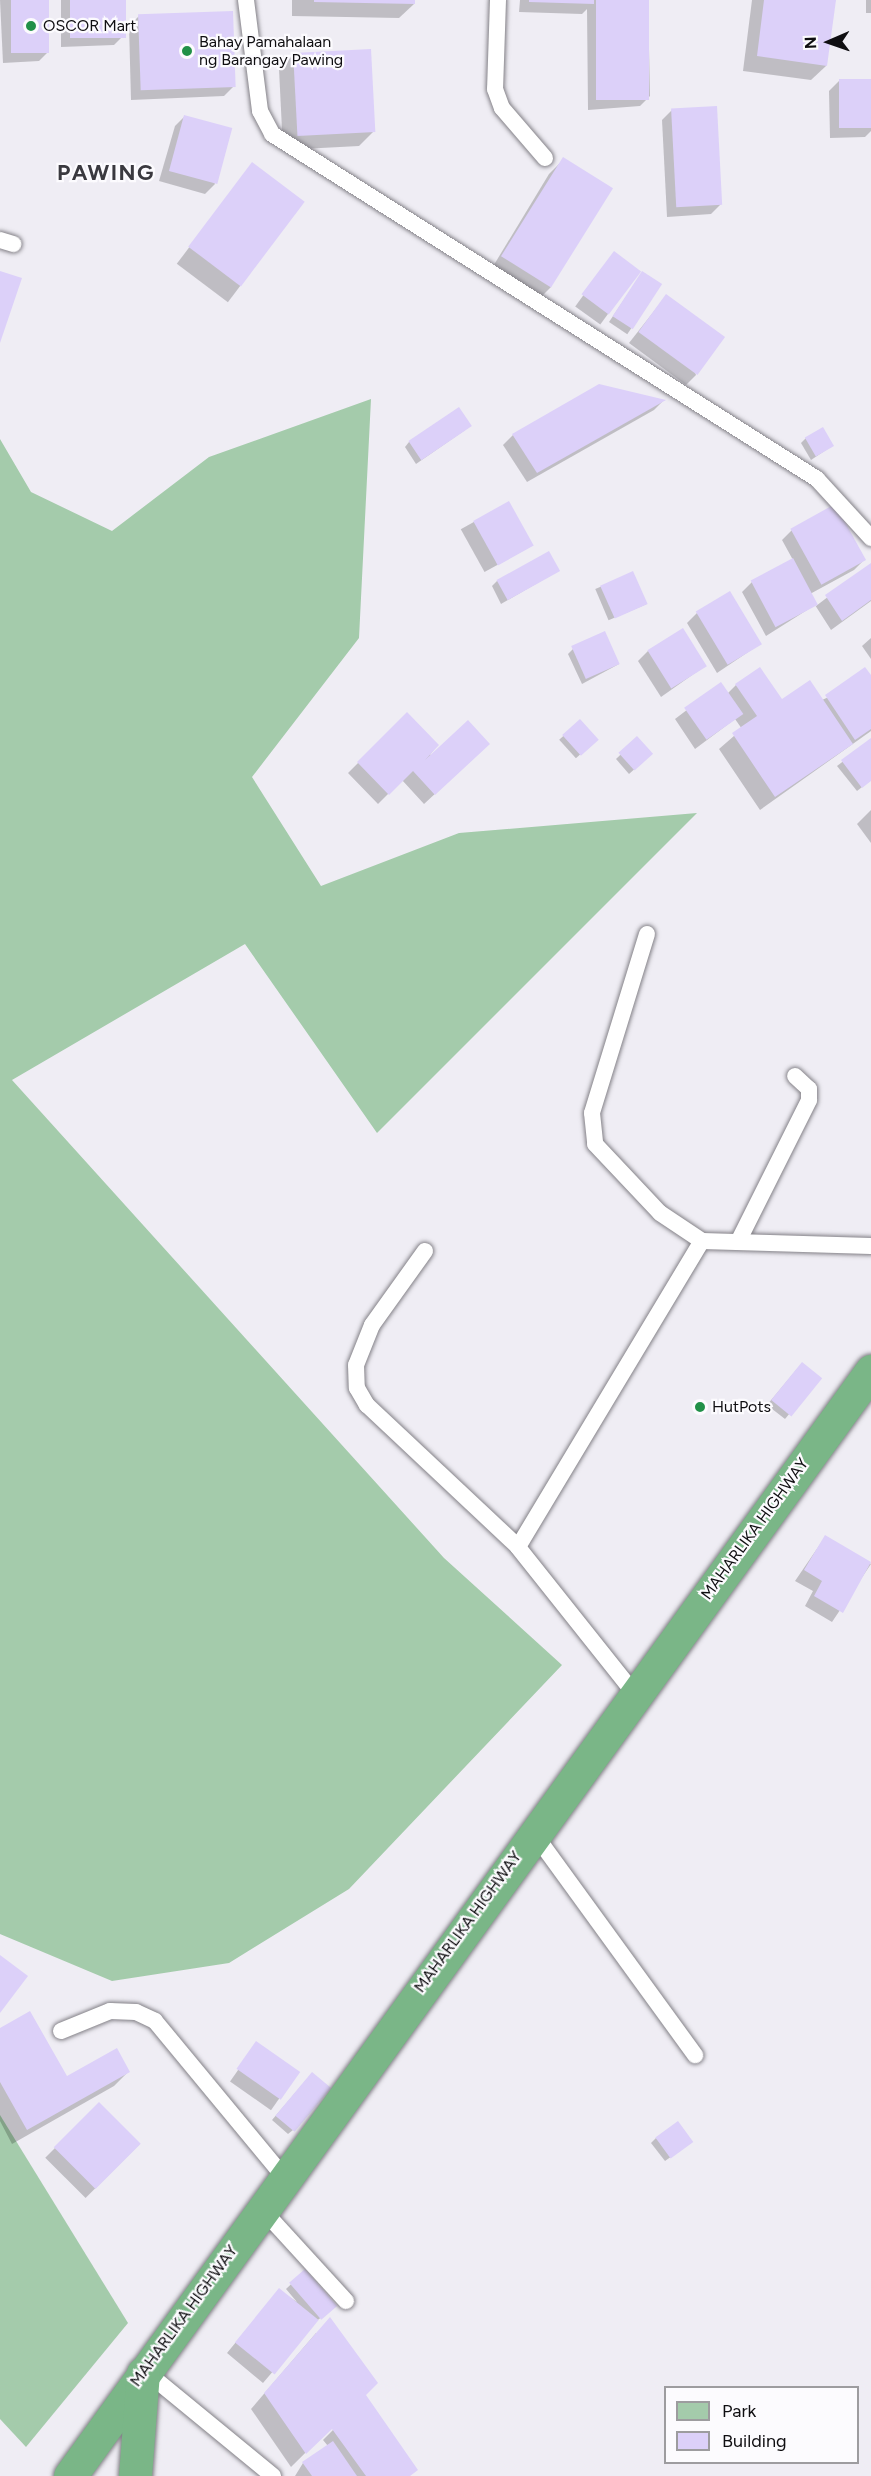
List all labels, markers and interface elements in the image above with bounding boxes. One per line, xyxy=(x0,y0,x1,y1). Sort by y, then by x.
north arrow xyxy=(799,12,859,72)
place label: OSCOR Mart xyxy=(43,16,136,36)
marker: OSCOR Mart xyxy=(24,19,38,33)
place label: Bahay Pamahalaan ng Barangay Pawing xyxy=(199,32,343,70)
text: N xyxy=(801,36,820,49)
marker: Bahay Pamahalaan ng Barangay Pawing xyxy=(180,44,194,58)
district label: PAWING xyxy=(57,160,155,186)
place label: HutPots xyxy=(712,1397,771,1417)
marker: HutPots xyxy=(693,1400,707,1414)
street label: MAHARLIKA HIGHWAY xyxy=(697,1455,813,1603)
street label: MAHARLIKA HIGHWAY xyxy=(410,1848,526,1996)
street label: MAHARLIKA HIGHWAY xyxy=(126,2242,242,2390)
legend xyxy=(664,2386,859,2464)
text: Park xyxy=(722,2400,756,2422)
text: Building xyxy=(722,2430,787,2452)

